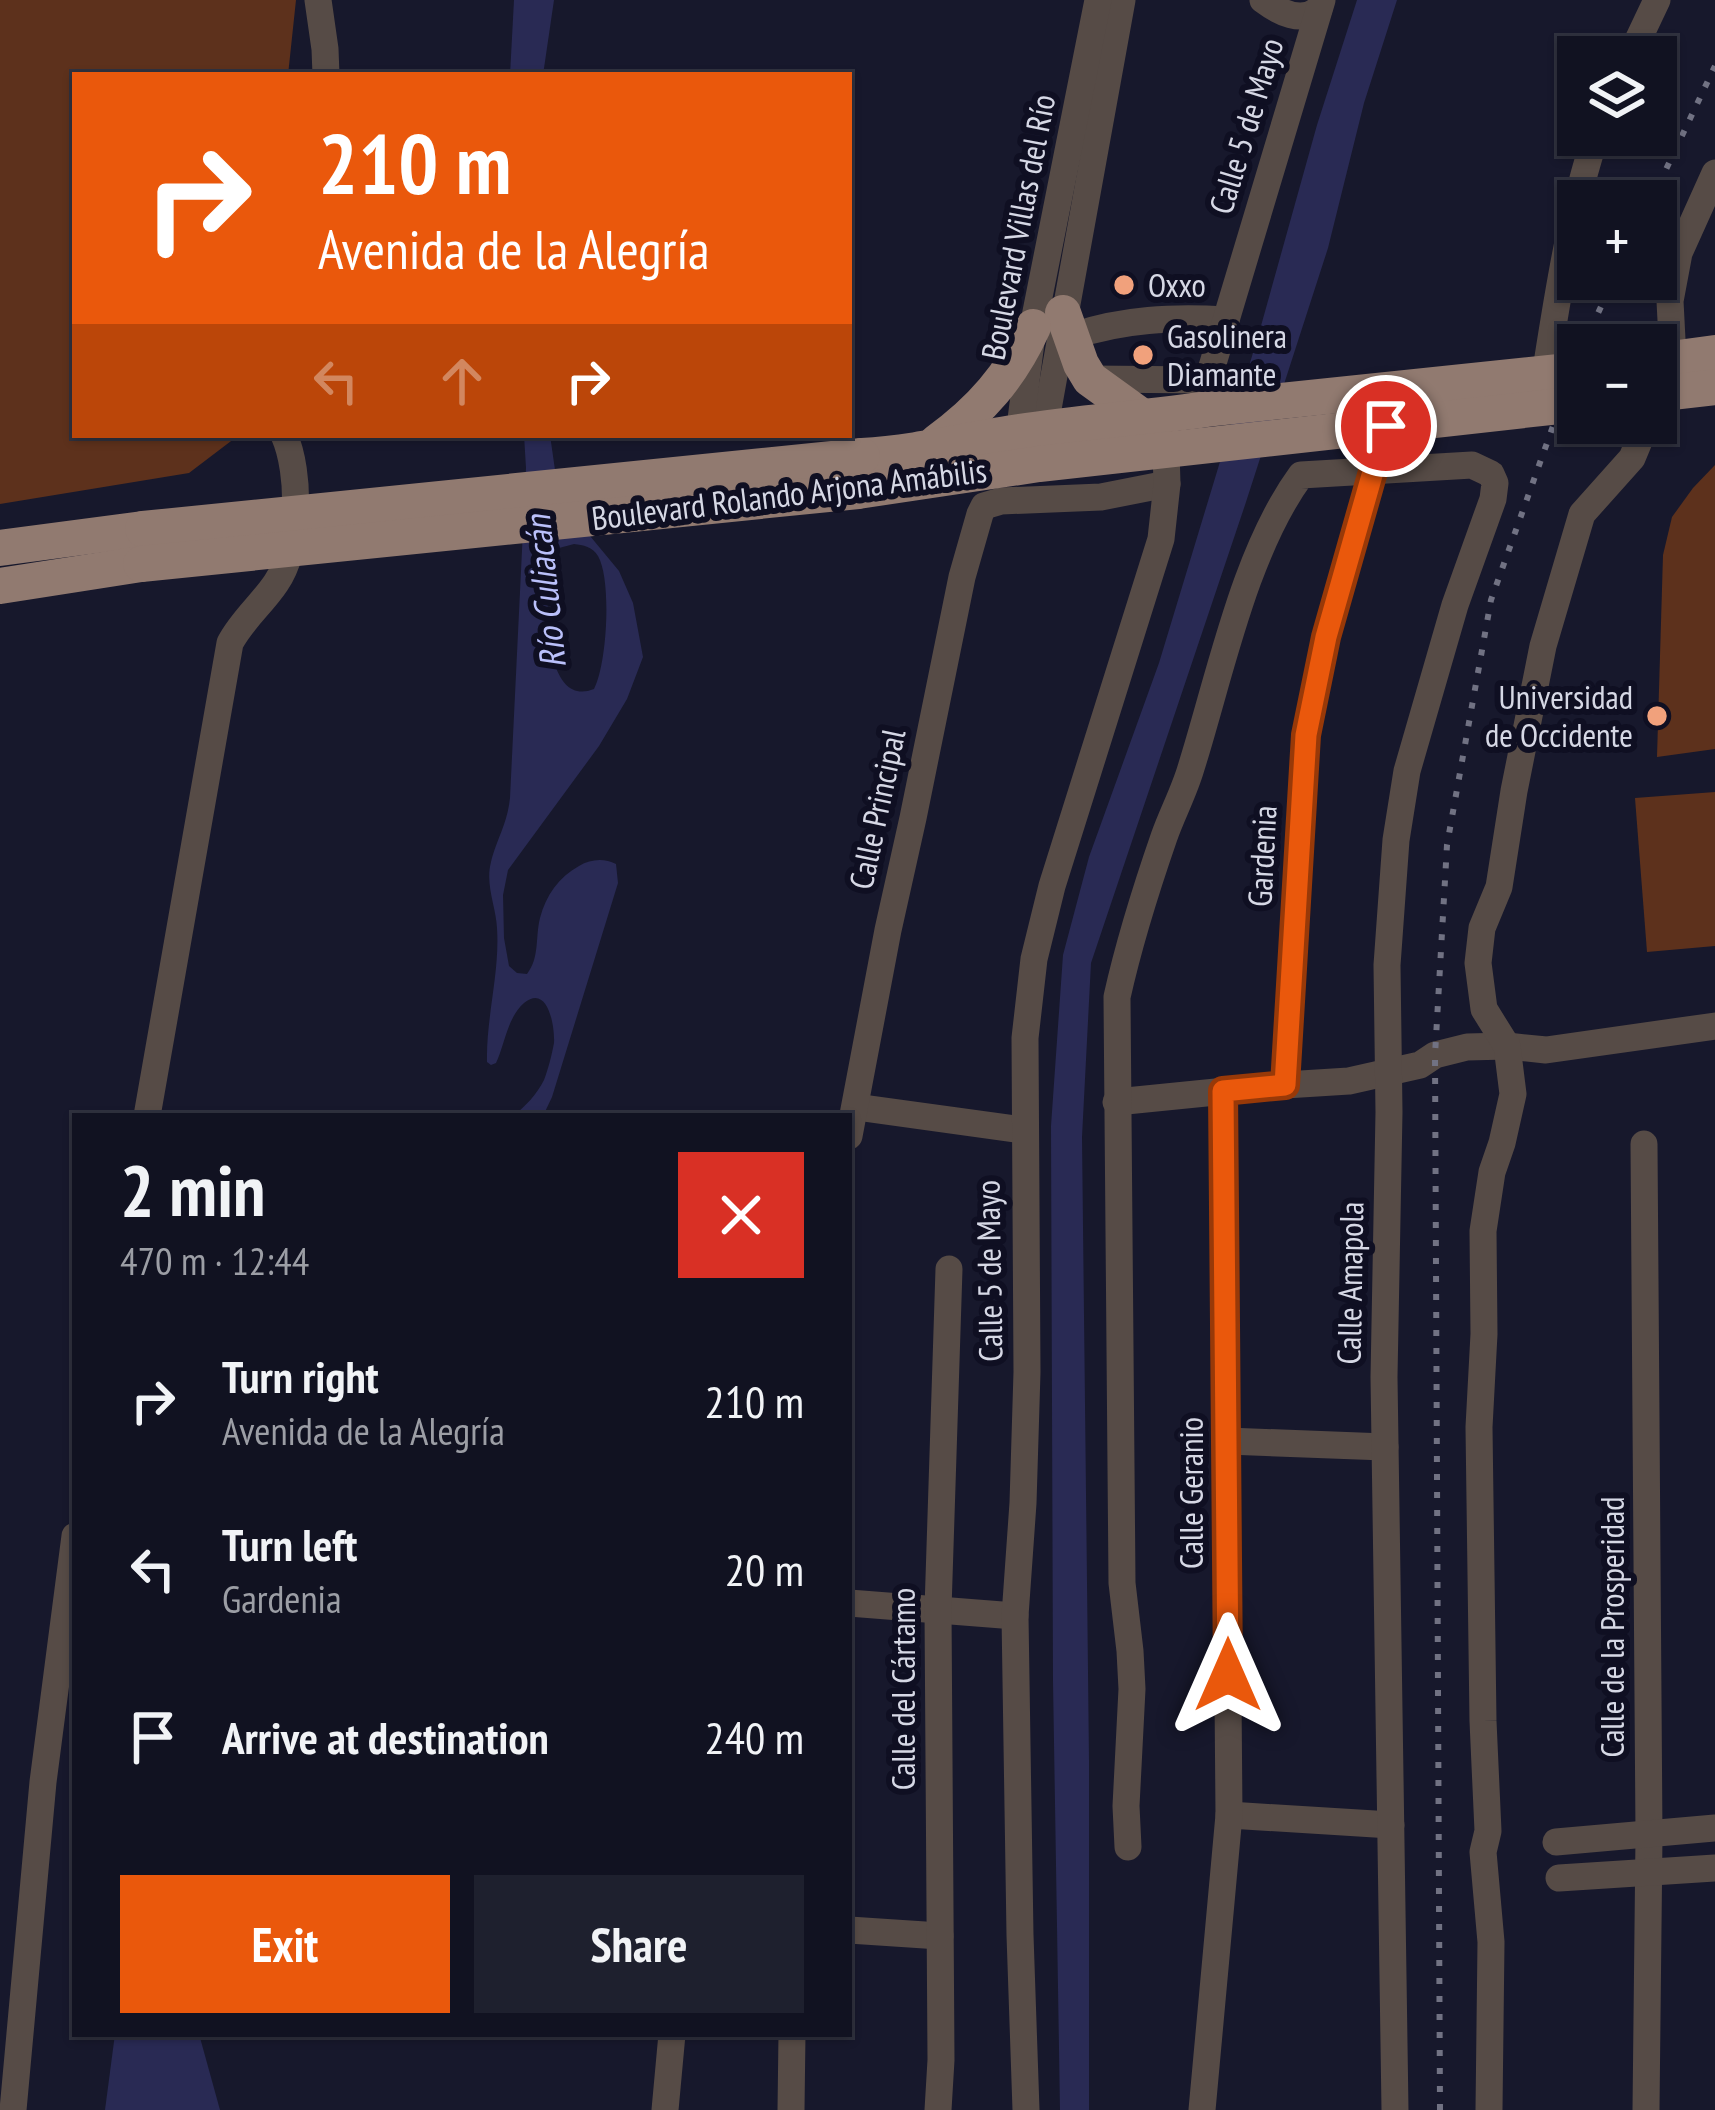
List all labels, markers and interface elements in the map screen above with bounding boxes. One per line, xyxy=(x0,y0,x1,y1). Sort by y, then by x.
street label: Calle 5 de Mayo xyxy=(1198,33,1293,219)
map controls xyxy=(1557,36,1677,444)
button: layers xyxy=(1557,36,1677,156)
street label: Boulevard Villas del Río xyxy=(971,91,1064,363)
text: 210 m xyxy=(318,108,511,217)
icon: right xyxy=(120,120,276,276)
button: + xyxy=(1557,180,1677,300)
text: Avenida de la Alegría xyxy=(318,214,710,284)
place label: Oxxo xyxy=(1148,263,1206,306)
marker: Oxxo xyxy=(1111,272,1137,298)
place label: Gasolinera Diamante xyxy=(1167,314,1287,395)
button: − xyxy=(1557,324,1677,444)
marker: Gasolinera Diamante xyxy=(1130,342,1156,368)
icon: left xyxy=(303,348,369,414)
icon: ahead xyxy=(429,348,495,414)
icon: right xyxy=(555,348,621,414)
pin xyxy=(1335,375,1437,477)
icon: arrive xyxy=(1353,393,1419,459)
street label: Boulevard Rolando Arjona Amábilis xyxy=(589,448,989,539)
water label: Río Culiacán xyxy=(513,511,576,671)
place label: Universidad de Occidente xyxy=(1485,675,1633,756)
marker: Universidad de Occidente xyxy=(1644,703,1670,729)
street label: Calle Principal xyxy=(839,725,915,893)
street label: Gardenia xyxy=(1237,804,1286,908)
text: 2 min xyxy=(120,1143,265,1236)
button: close xyxy=(678,1152,804,1278)
street label: Calle 5 de Mayo xyxy=(965,1180,1012,1362)
street label: Calle Amapola xyxy=(1327,1201,1372,1365)
text: 470 m · 12:44 xyxy=(120,1235,309,1286)
text: Turn right xyxy=(222,1347,379,1405)
icon: right xyxy=(120,1368,186,1434)
text: 210 m xyxy=(704,1372,804,1430)
text: Avenida de la Alegría xyxy=(222,1405,505,1456)
street label: Calle Geranio xyxy=(1169,1417,1212,1569)
street label: Calle de la Prosperidad xyxy=(1590,1496,1633,1758)
text: Turn left xyxy=(222,1515,357,1573)
icon: left xyxy=(120,1536,186,1602)
text: 20 m xyxy=(725,1540,804,1598)
text: Gardenia xyxy=(222,1573,342,1624)
street label: Calle del Cártamo xyxy=(881,1588,924,1790)
position arrow xyxy=(1165,1612,1291,1738)
icon: arrive xyxy=(120,1704,186,1770)
text: Arrive at destination xyxy=(222,1708,549,1766)
text: 240 m xyxy=(704,1708,804,1766)
button: Exit xyxy=(120,1875,450,2013)
button: Share xyxy=(474,1875,804,2013)

